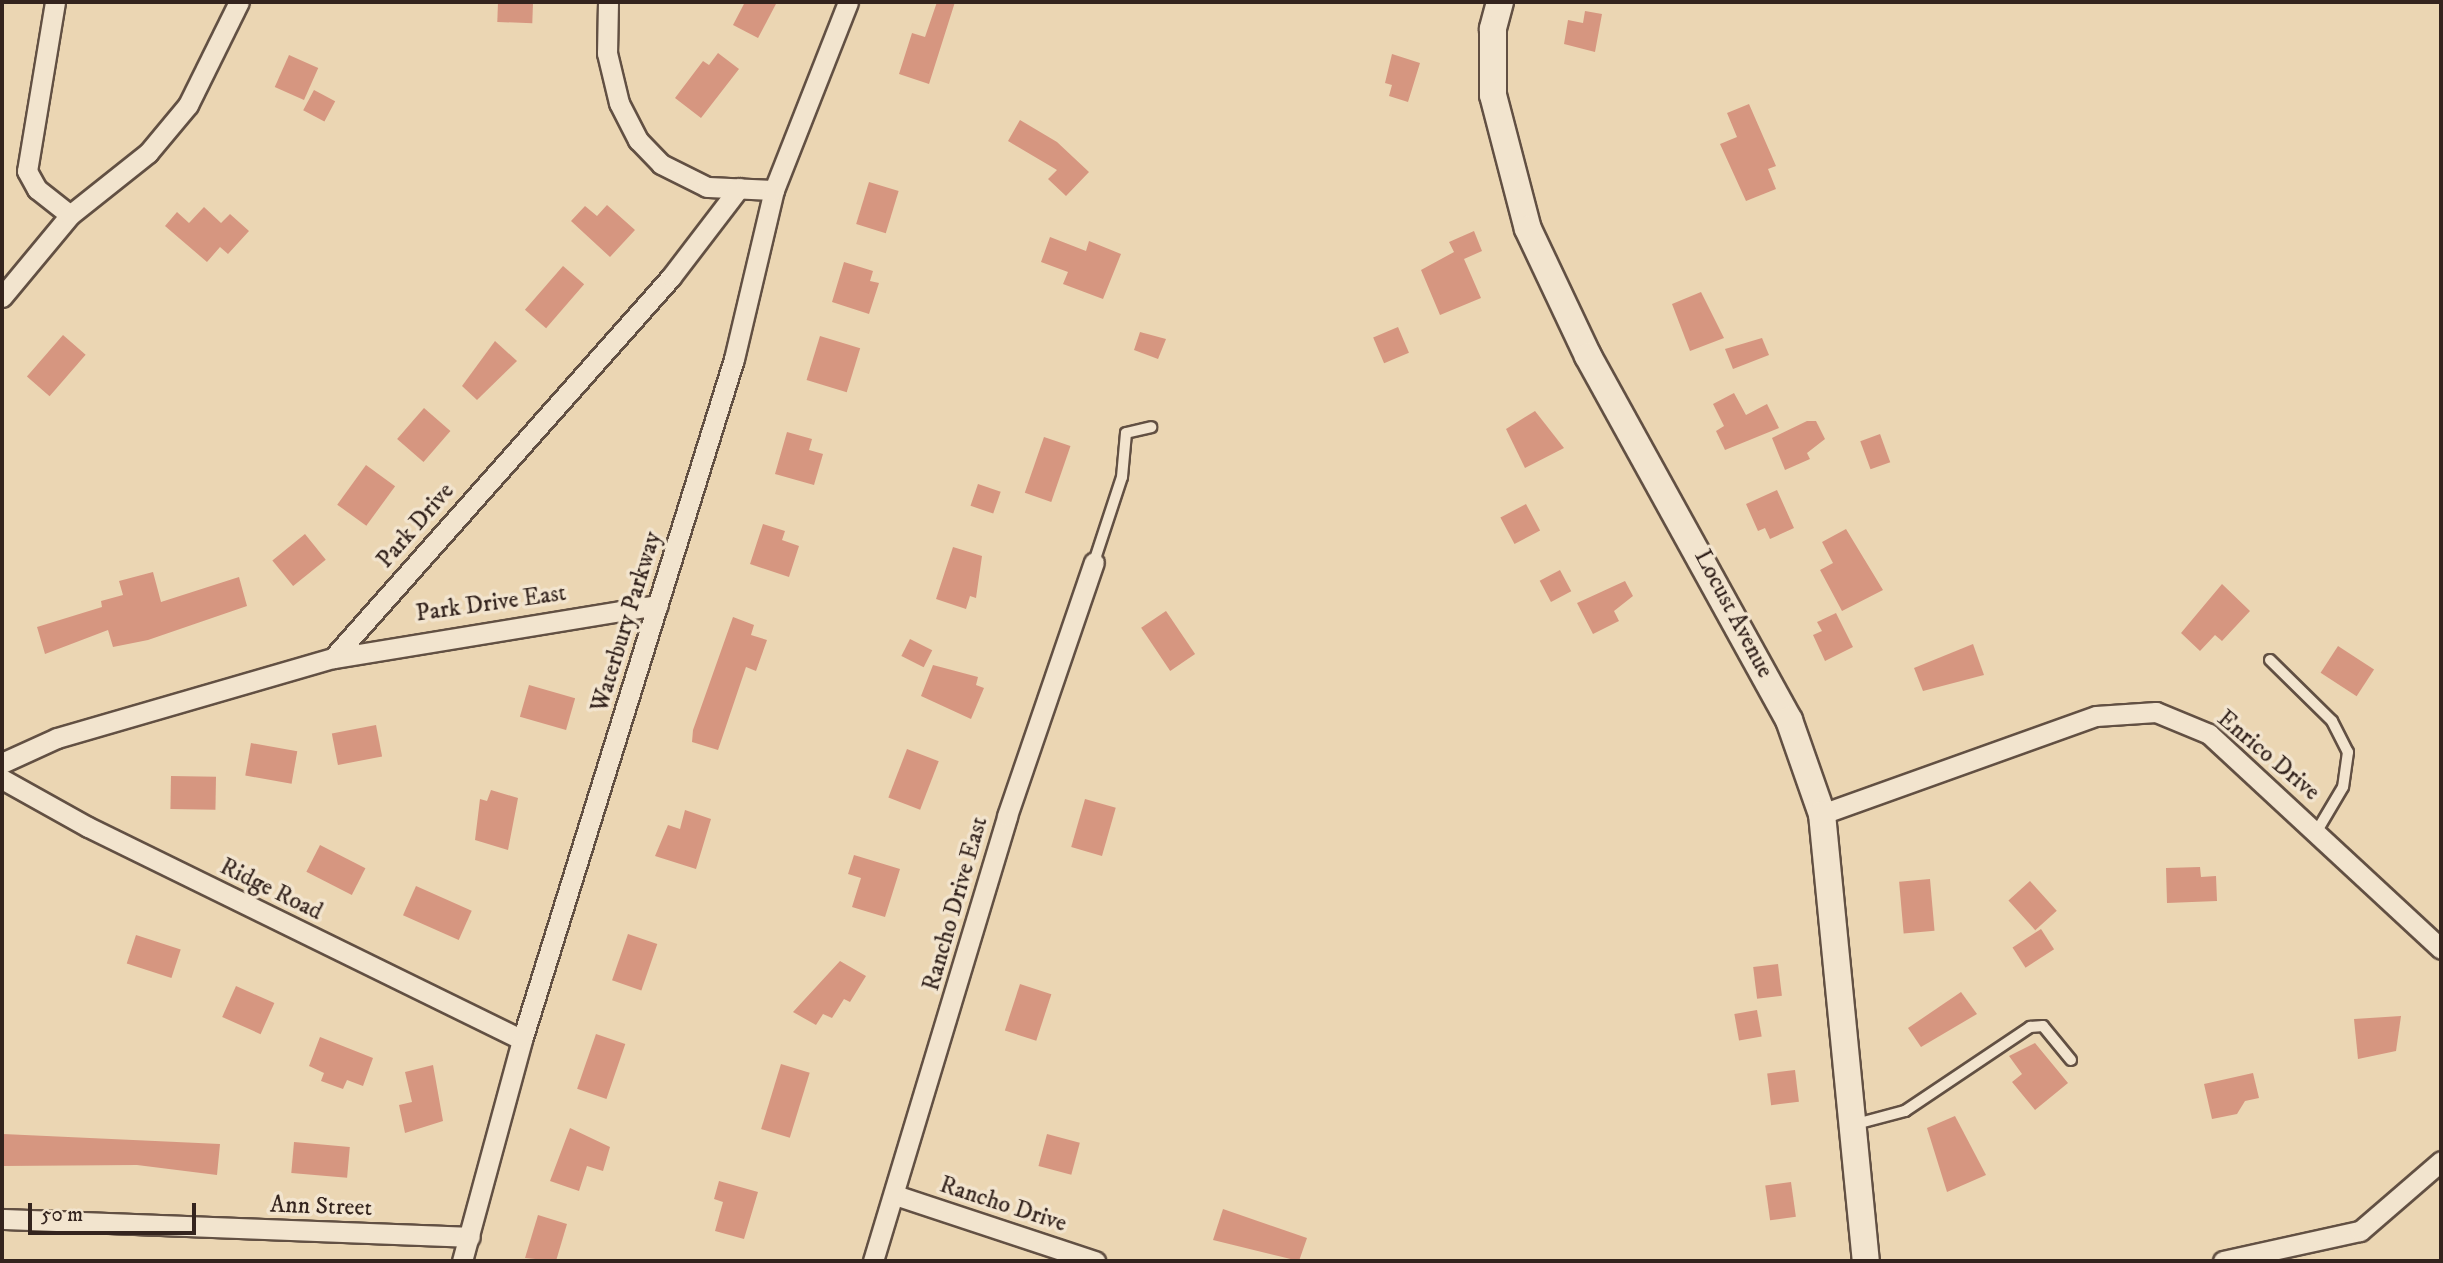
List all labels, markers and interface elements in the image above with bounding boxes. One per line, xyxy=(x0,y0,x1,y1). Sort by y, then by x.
street label: Park Drive xyxy=(371,478,461,574)
street label: Waterbury Parkway xyxy=(586,528,668,716)
street label: Locust Avenue xyxy=(1687,545,1779,683)
street label: Park Drive East xyxy=(414,579,568,629)
street label: Enrico Drive xyxy=(2211,705,2325,807)
street label: Rancho Drive East xyxy=(917,814,995,994)
street label: Ridge Road xyxy=(215,853,327,927)
street label: Rancho Drive xyxy=(936,1171,1070,1239)
scale bar xyxy=(32,1190,200,1234)
street label: Ann Street xyxy=(269,1191,373,1223)
text: 50 m xyxy=(41,1202,83,1228)

